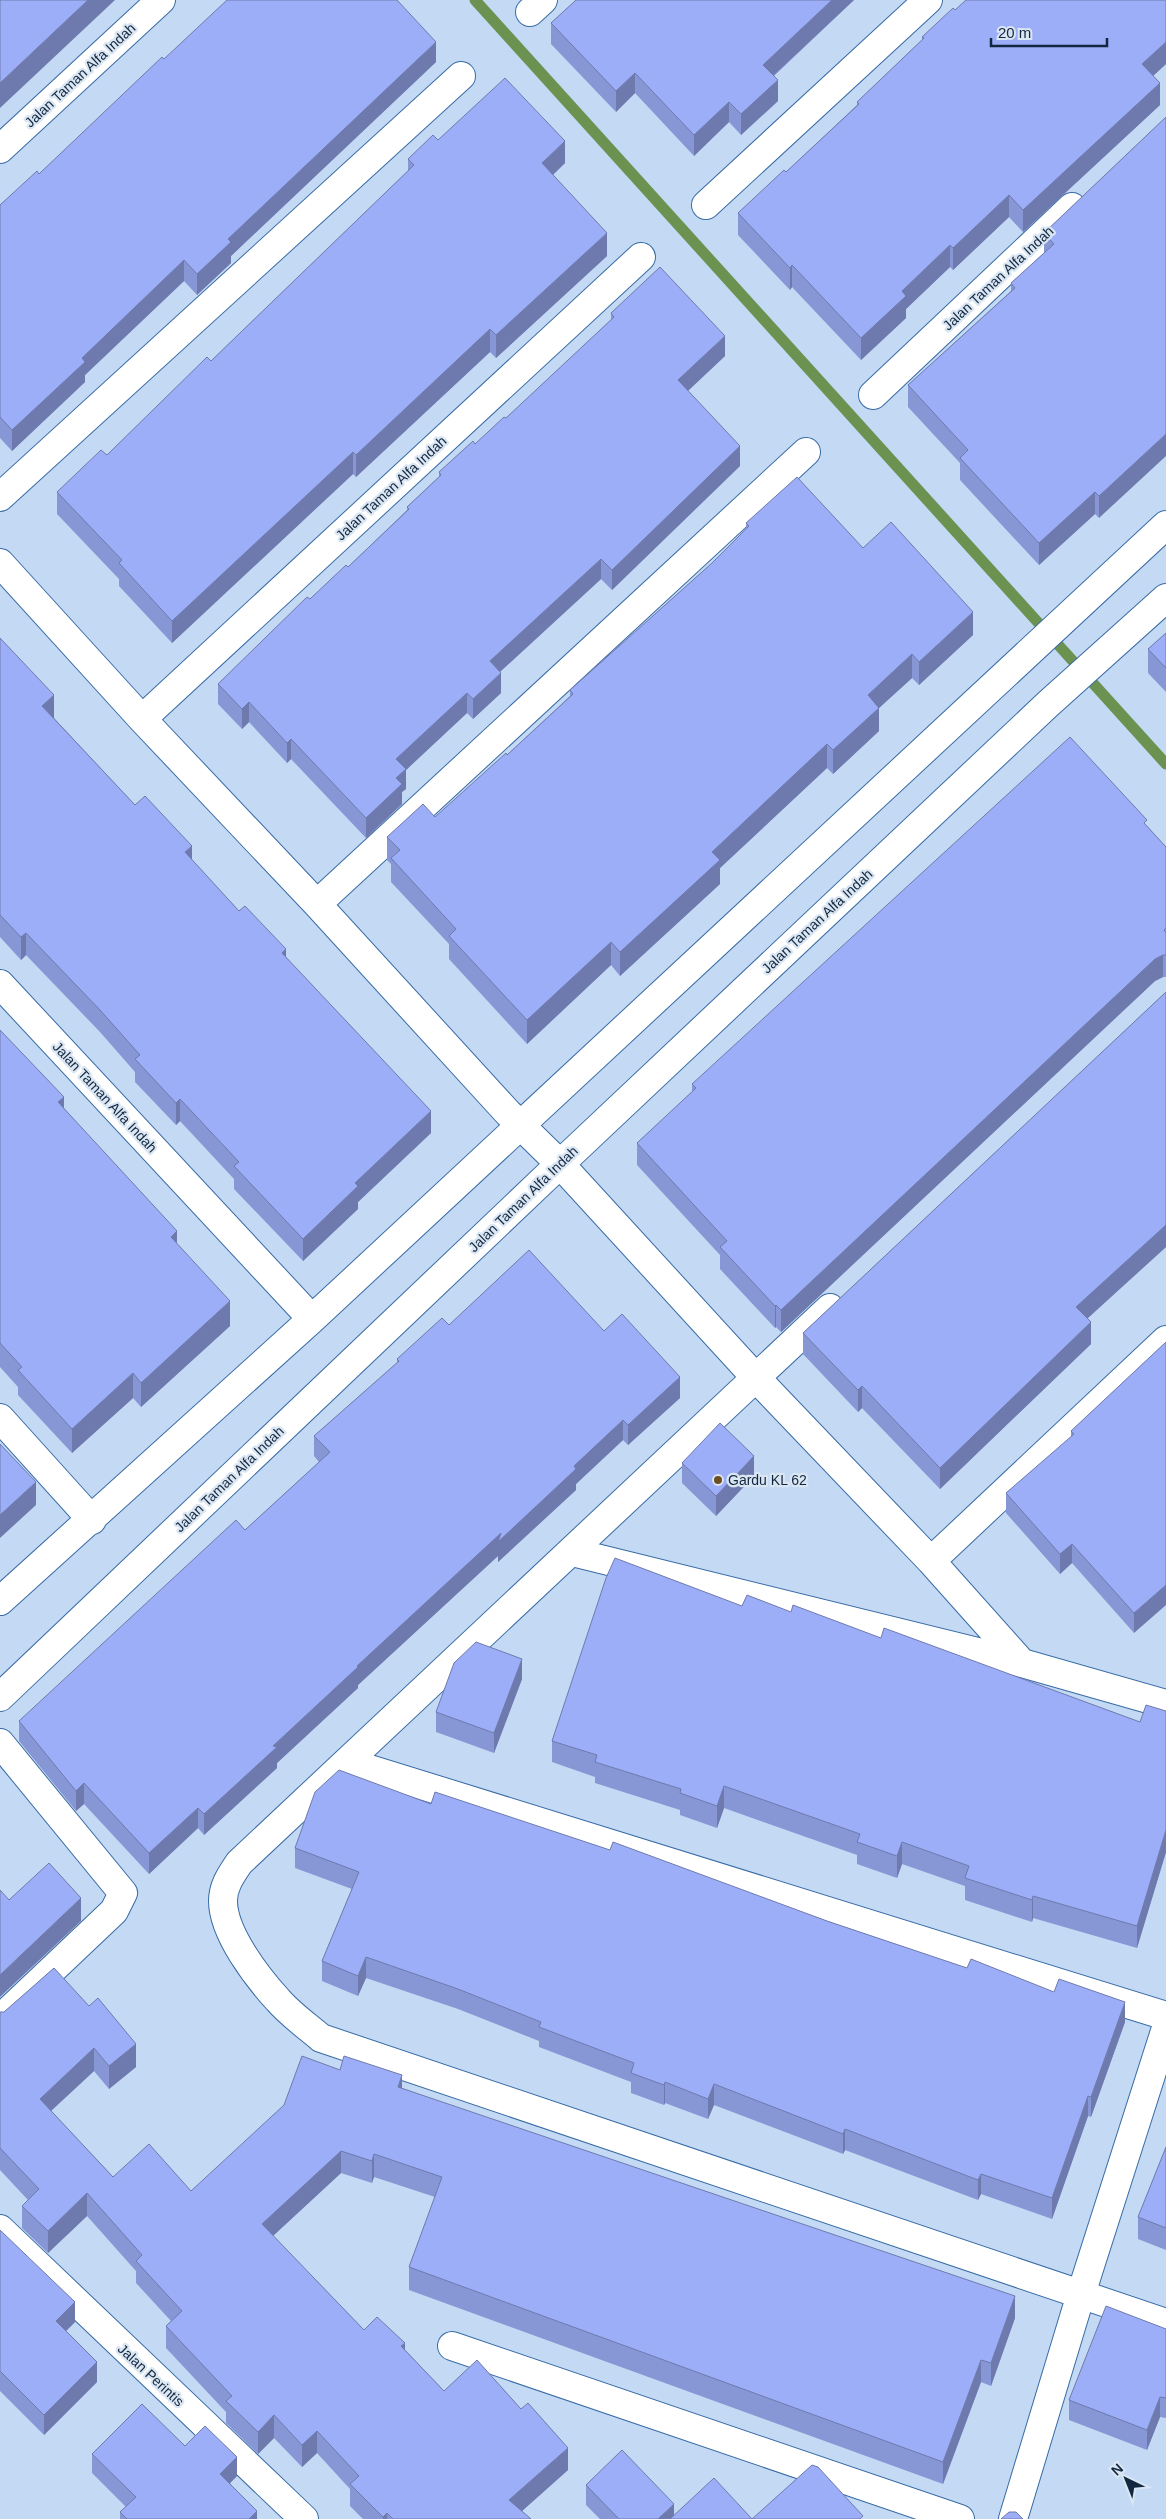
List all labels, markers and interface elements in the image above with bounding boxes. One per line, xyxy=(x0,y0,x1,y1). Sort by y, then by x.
scale bar xyxy=(991,15,1107,47)
street label: Jalan Taman Alfa Indah xyxy=(21,20,139,130)
text: 20 m xyxy=(998,24,1031,41)
street label: Jalan Taman Alfa Indah xyxy=(939,223,1057,333)
street label: Jalan Taman Alfa Indah xyxy=(332,433,450,543)
street label: Jalan Taman Alfa Indah xyxy=(758,866,876,976)
street label: Jalan Taman Alfa Indah xyxy=(50,1038,160,1156)
street label: Jalan Taman Alfa Indah xyxy=(465,1143,581,1255)
street label: Jalan Taman Alfa Indah xyxy=(171,1423,287,1535)
place label: Gardu KL 62 xyxy=(728,1472,807,1488)
marker: Gardu KL 62 xyxy=(712,1474,724,1486)
street label: Jalan Perintis xyxy=(115,2340,187,2410)
north arrow xyxy=(1101,2454,1151,2504)
text: N xyxy=(1108,2460,1126,2479)

